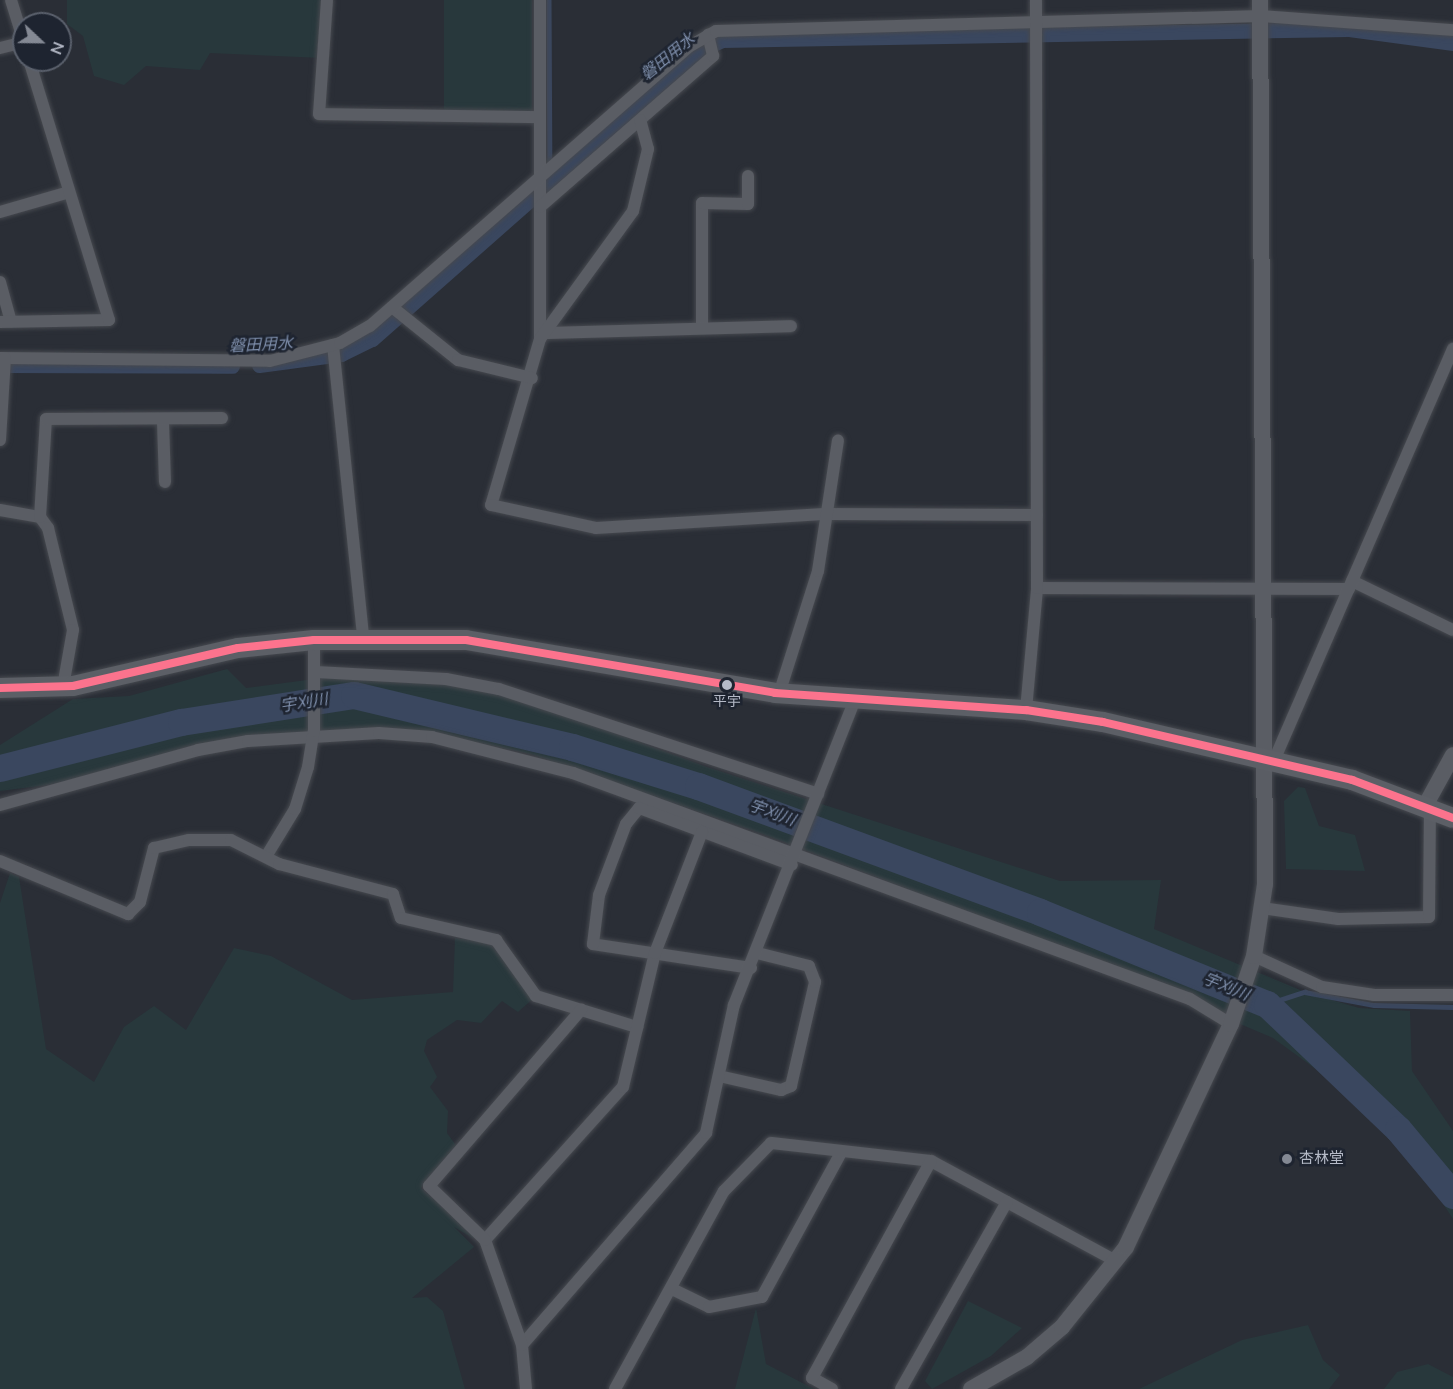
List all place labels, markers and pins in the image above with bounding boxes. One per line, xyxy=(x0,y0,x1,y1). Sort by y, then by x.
marker: 平宇 xyxy=(721,679,733,691)
place label: 平宇 xyxy=(713,694,741,710)
place label: 杏林堂 xyxy=(1299,1150,1344,1168)
marker: 杏林堂 xyxy=(1280,1152,1294,1166)

